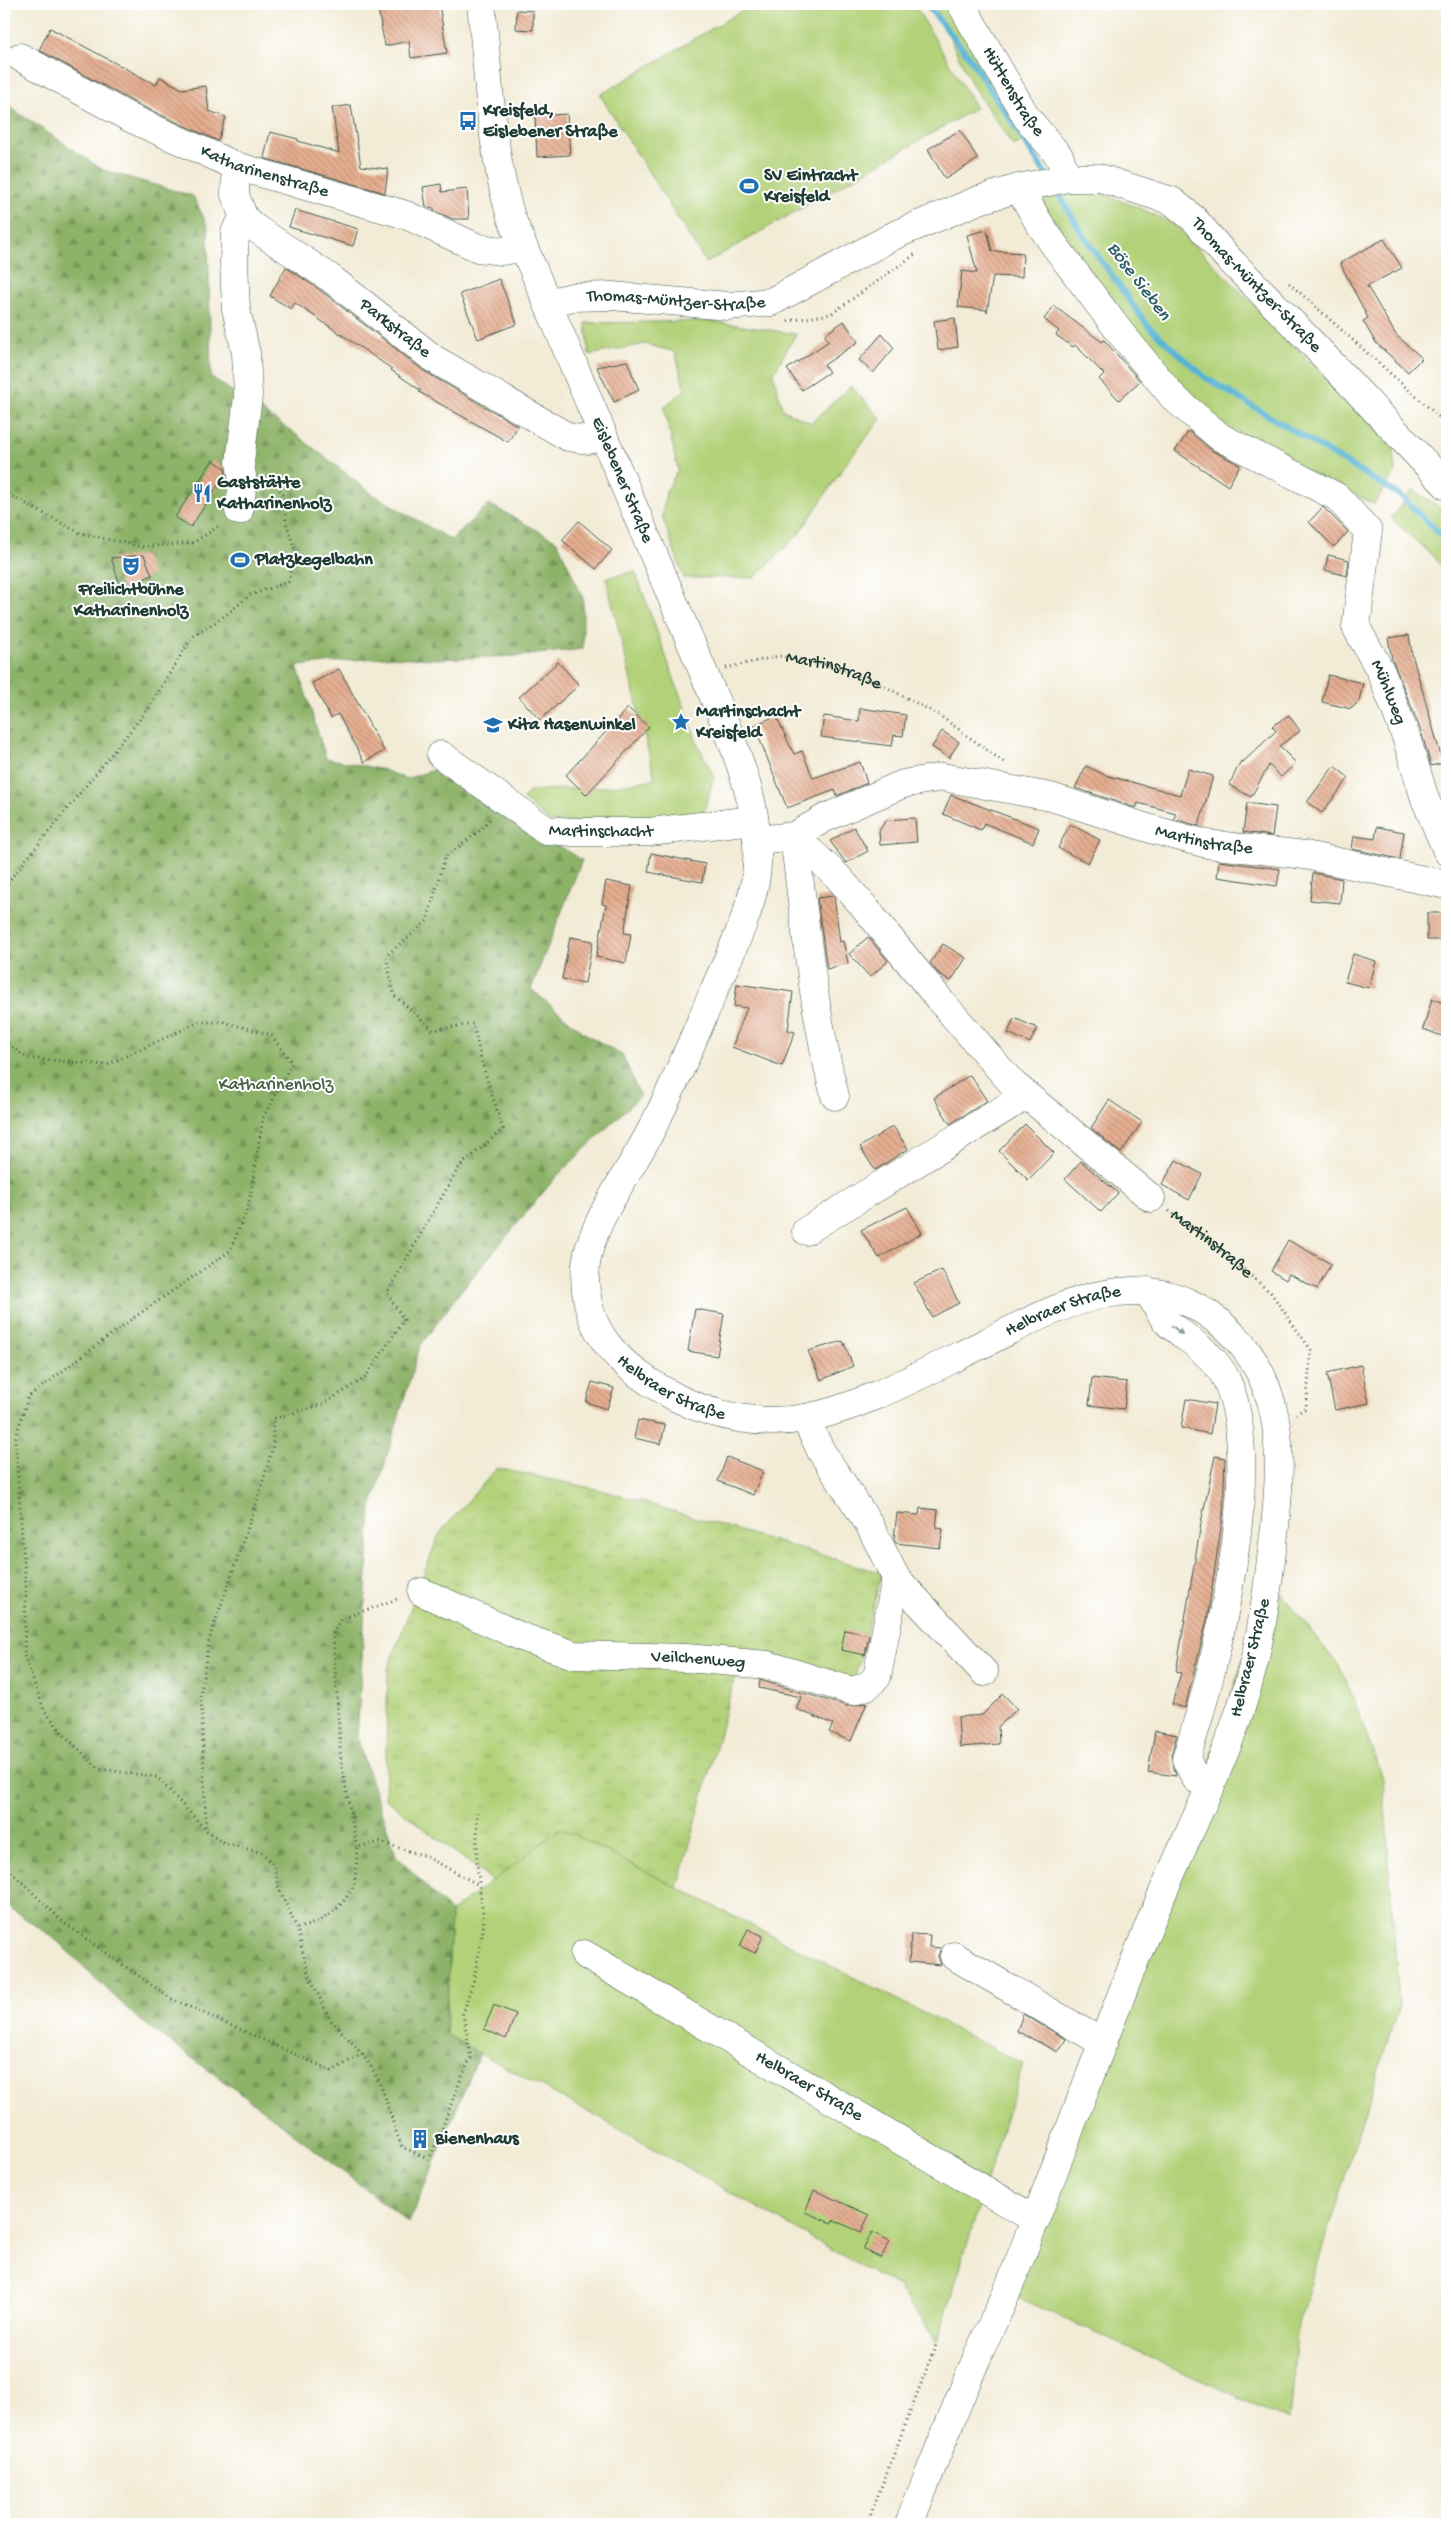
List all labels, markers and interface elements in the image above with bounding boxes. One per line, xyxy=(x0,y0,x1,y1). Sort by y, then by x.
street label: Hüttenstraße xyxy=(977,43,1049,142)
place label: Kreisfeld, Eislebener Straße xyxy=(482,101,618,143)
bus stop icon: Kreisfeld, Eislebener Straße xyxy=(457,110,479,132)
street label: Katharinenstraße xyxy=(197,141,332,203)
place label: SV Eintracht Kreisfeld xyxy=(763,166,859,208)
sports icon: SV Eintracht Kreisfeld xyxy=(738,175,760,197)
street label: Thomas-Müntzer-Straße xyxy=(1186,212,1327,358)
water label: Böse Sieben xyxy=(1101,238,1176,327)
street label: Thomas-Müntzer-Straße xyxy=(585,285,767,317)
street label: Parkstraße xyxy=(354,293,435,363)
street label: Eislebener Straße xyxy=(586,414,658,547)
place label: Gaststätte Katharinenholz xyxy=(216,473,333,515)
restaurant icon: Gaststätte Katharinenholz xyxy=(191,482,213,504)
sports icon: Platzkegelbahn xyxy=(229,549,251,571)
place label: Platzkegelbahn xyxy=(254,550,373,571)
theatre icon: Freilichtbühne Katharinenholz xyxy=(120,555,142,577)
place label: Freilichtbühne Katharinenholz xyxy=(73,580,189,622)
street label: Martinstraße xyxy=(784,647,885,695)
street label: Mühlweg xyxy=(1366,656,1411,728)
place label: Martinschacht Kreisfeld xyxy=(695,702,802,744)
place icon: Martinschacht Kreisfeld xyxy=(670,711,692,733)
school or university icon: Kita Hasenwinkel xyxy=(482,714,504,736)
place label: Kita Hasenwinkel xyxy=(507,715,636,736)
street label: Martinschacht xyxy=(548,820,656,843)
street label: Martinstraße xyxy=(1153,820,1255,860)
park label: Katharinenholz xyxy=(219,1075,334,1096)
street label: Martinstraße xyxy=(1166,1205,1258,1284)
street label: Helbraer Straße xyxy=(1002,1281,1123,1341)
one-way arrow xyxy=(1170,1324,1183,1335)
street label: Helbraer Straße xyxy=(612,1350,728,1426)
street label: Helbraer Straße xyxy=(1226,1596,1276,1720)
street label: Veilchenweg xyxy=(650,1647,746,1674)
street label: Helbraer Straße xyxy=(751,2046,867,2127)
building icon: Bienenhaus xyxy=(409,2128,431,2150)
place label: Bienenhaus xyxy=(434,2129,520,2150)

